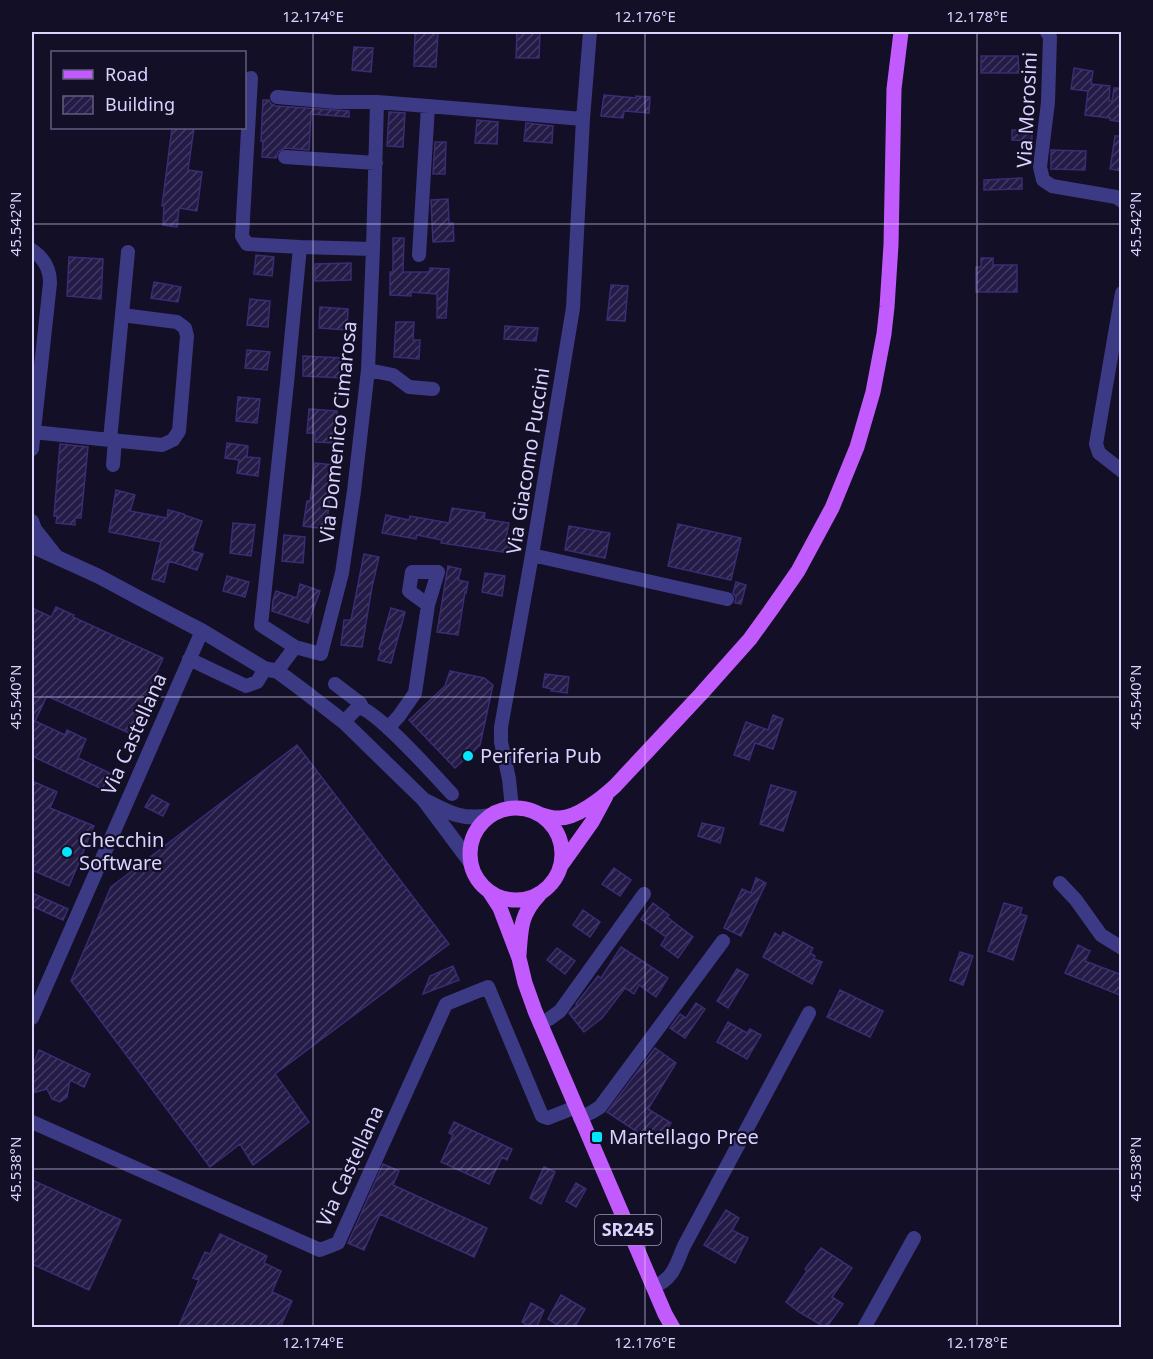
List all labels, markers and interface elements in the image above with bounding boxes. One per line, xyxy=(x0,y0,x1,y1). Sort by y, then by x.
text: 12.174°E xyxy=(282,6,344,26)
text: 12.176°E xyxy=(614,6,676,26)
text: 12.178°E xyxy=(946,6,1008,26)
legend xyxy=(51,51,246,129)
street label: Via Morosini xyxy=(1010,51,1043,169)
text: Road xyxy=(105,62,148,86)
text: Building xyxy=(105,92,175,116)
text: 45.542°N xyxy=(5,192,25,256)
text: 45.542°N xyxy=(1125,192,1145,256)
street label: Via Domenico Cimarosa xyxy=(312,320,363,544)
street label: Via Giacomo Puccini xyxy=(499,366,556,556)
text: 45.540°N xyxy=(5,665,25,729)
text: 45.540°N xyxy=(1125,665,1145,729)
street label: Via Castellana xyxy=(95,669,172,799)
place label: Periferia Pub xyxy=(480,742,602,769)
marker: Periferia Pub xyxy=(461,749,475,763)
place label: Checchin Software xyxy=(79,826,164,876)
marker: Checchin Software xyxy=(60,845,74,859)
street label: Via Castellana xyxy=(310,1101,389,1231)
place label: Martellago Pree xyxy=(609,1123,759,1150)
marker: Martellago Pree xyxy=(590,1130,604,1144)
text: 45.538°N xyxy=(5,1137,25,1201)
text: 45.538°N xyxy=(1125,1137,1145,1201)
road number: SR245 xyxy=(595,1215,661,1245)
text: 12.174°E xyxy=(282,1332,344,1352)
text: 12.176°E xyxy=(614,1332,676,1352)
text: 12.178°E xyxy=(946,1332,1008,1352)

